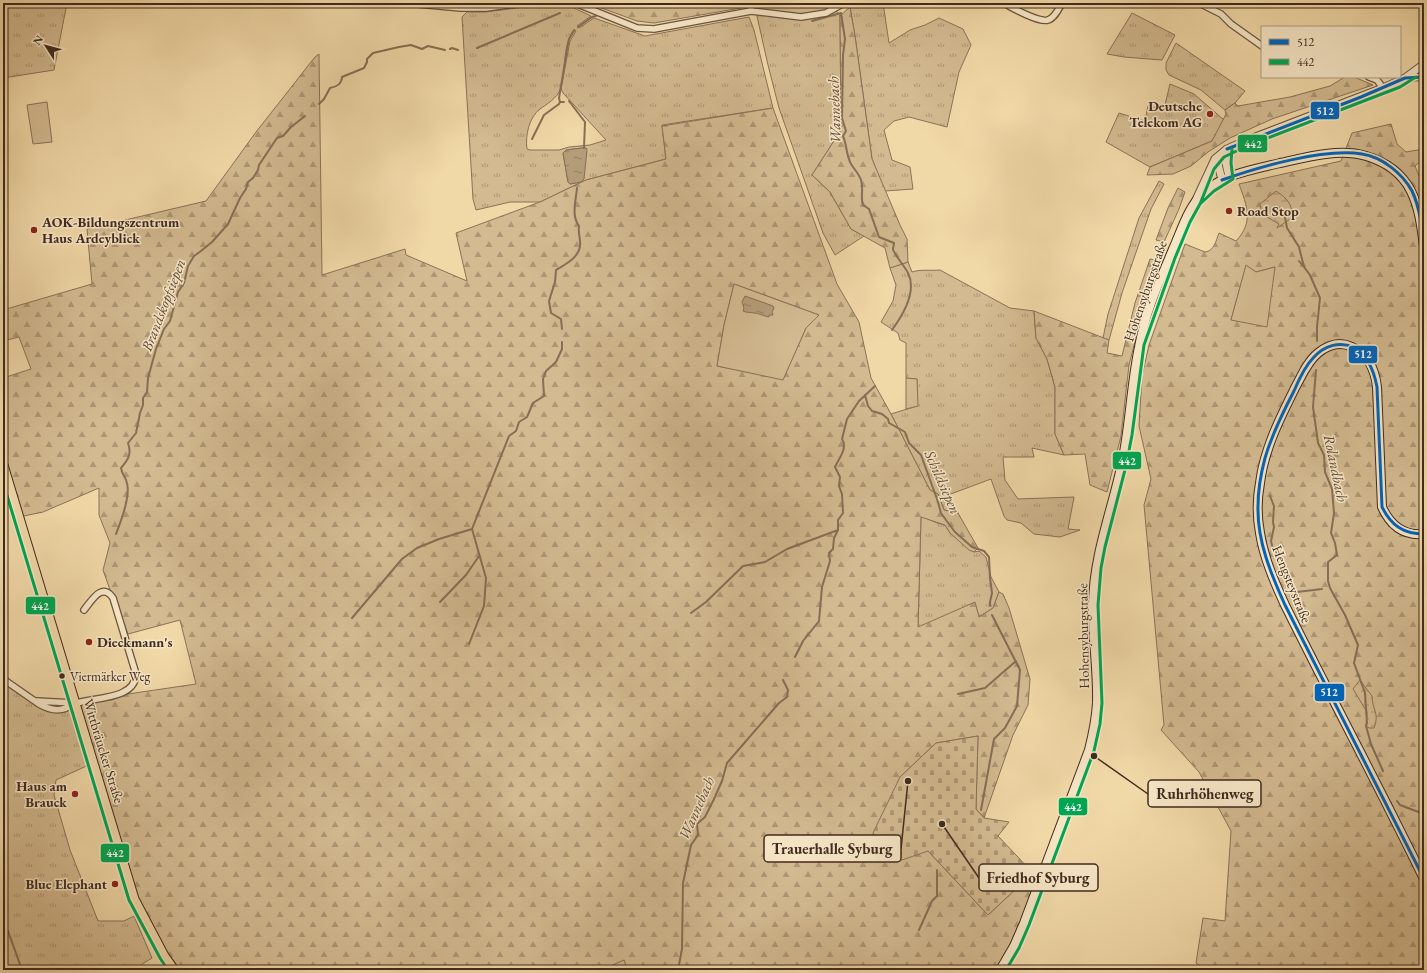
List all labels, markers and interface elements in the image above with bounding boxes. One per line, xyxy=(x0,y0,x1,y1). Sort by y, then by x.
north arrow xyxy=(26,26,66,66)
legend xyxy=(1261,26,1401,78)
text: N xyxy=(30,32,46,48)
text: 512 xyxy=(1297,34,1315,50)
text: 442 xyxy=(1297,54,1315,70)
water label: Wannebach xyxy=(823,75,845,144)
place label: Deutsche Telekom AG xyxy=(1129,97,1202,131)
line badge: 512 xyxy=(1310,101,1340,120)
text: 512 xyxy=(1316,104,1334,118)
marker: Deutsche Telekom AG xyxy=(1205,109,1215,119)
line badge: 442 xyxy=(1237,134,1268,153)
text: 442 xyxy=(1244,137,1262,151)
place label: Road Stop xyxy=(1237,202,1299,220)
marker: Road Stop xyxy=(1224,206,1234,216)
place label: AOK-Bildungszentrum Haus Ardeyblick xyxy=(41,213,180,247)
marker: AOK-Bildungszentrum Haus Ardeyblick xyxy=(29,225,39,235)
street label: Hohensyburgstraße xyxy=(1119,238,1171,344)
water label: Brandskopfsiepen xyxy=(136,256,189,355)
line badge: 512 xyxy=(1348,345,1378,364)
text: 512 xyxy=(1354,347,1372,361)
water label: Rolandbach xyxy=(1320,433,1353,504)
water label: Schildsiepen xyxy=(920,446,965,517)
line badge: 442 xyxy=(1112,451,1142,470)
text: 442 xyxy=(1118,454,1136,468)
street label: Hengsteystraße xyxy=(1268,542,1316,626)
street label: Hohensyburgstraße xyxy=(1073,582,1093,689)
line badge: 442 xyxy=(25,596,56,615)
text: 442 xyxy=(31,599,49,613)
place label: Dieckmann's xyxy=(97,633,173,651)
marker: Dieckmann's xyxy=(84,637,94,647)
place label: Viermärker Weg xyxy=(70,668,151,685)
marker: Viermärker Weg xyxy=(57,671,67,681)
line badge: 512 xyxy=(1314,683,1345,702)
text: 512 xyxy=(1320,685,1338,699)
street label: Wittbräucker Straße xyxy=(80,696,129,806)
water label: Wannebach xyxy=(674,773,719,842)
place label: Haus am Brauck xyxy=(16,777,68,811)
callout: Ruhrhöhenweg xyxy=(1148,780,1261,807)
text: Ruhrhöhenweg xyxy=(1156,784,1254,803)
marker: Haus am Brauck xyxy=(70,789,80,799)
line badge: 442 xyxy=(1058,797,1088,816)
text: 442 xyxy=(1064,800,1082,814)
callout: Trauerhalle Syburg xyxy=(764,835,901,862)
text: Trauerhalle Syburg xyxy=(772,839,893,858)
line badge: 442 xyxy=(100,843,130,863)
text: 442 xyxy=(106,846,124,860)
callout: Friedhof Syburg xyxy=(979,864,1098,891)
text: Friedhof Syburg xyxy=(987,868,1090,887)
place label: Blue Elephant xyxy=(25,875,108,893)
marker: Blue Elephant xyxy=(110,879,120,889)

